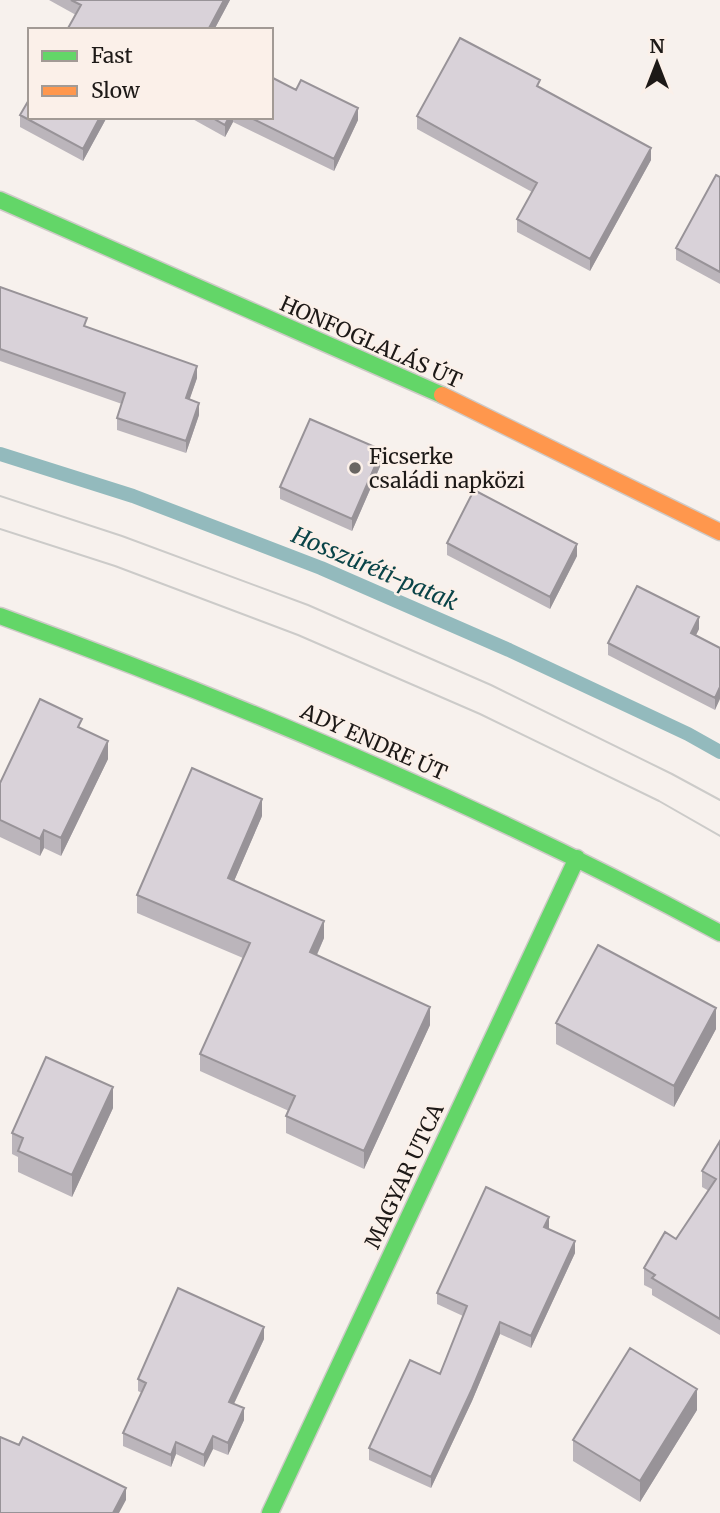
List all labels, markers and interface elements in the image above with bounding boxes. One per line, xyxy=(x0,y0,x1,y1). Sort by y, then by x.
legend xyxy=(28,28,273,119)
north arrow xyxy=(622,28,692,98)
text: N xyxy=(649,34,665,58)
text: Fast xyxy=(91,42,133,69)
text: Slow xyxy=(91,77,140,104)
street label: HONFOGLALÁS ÚT xyxy=(276,289,467,394)
place label: Ficserke családi napközi xyxy=(369,443,525,494)
marker: Ficserke családi napközi xyxy=(347,460,363,476)
water label: Hosszúréti-patak xyxy=(287,519,463,616)
street label: ADY ENDRE ÚT xyxy=(296,696,452,787)
street label: MAGYAR UTCA xyxy=(359,1099,449,1253)

